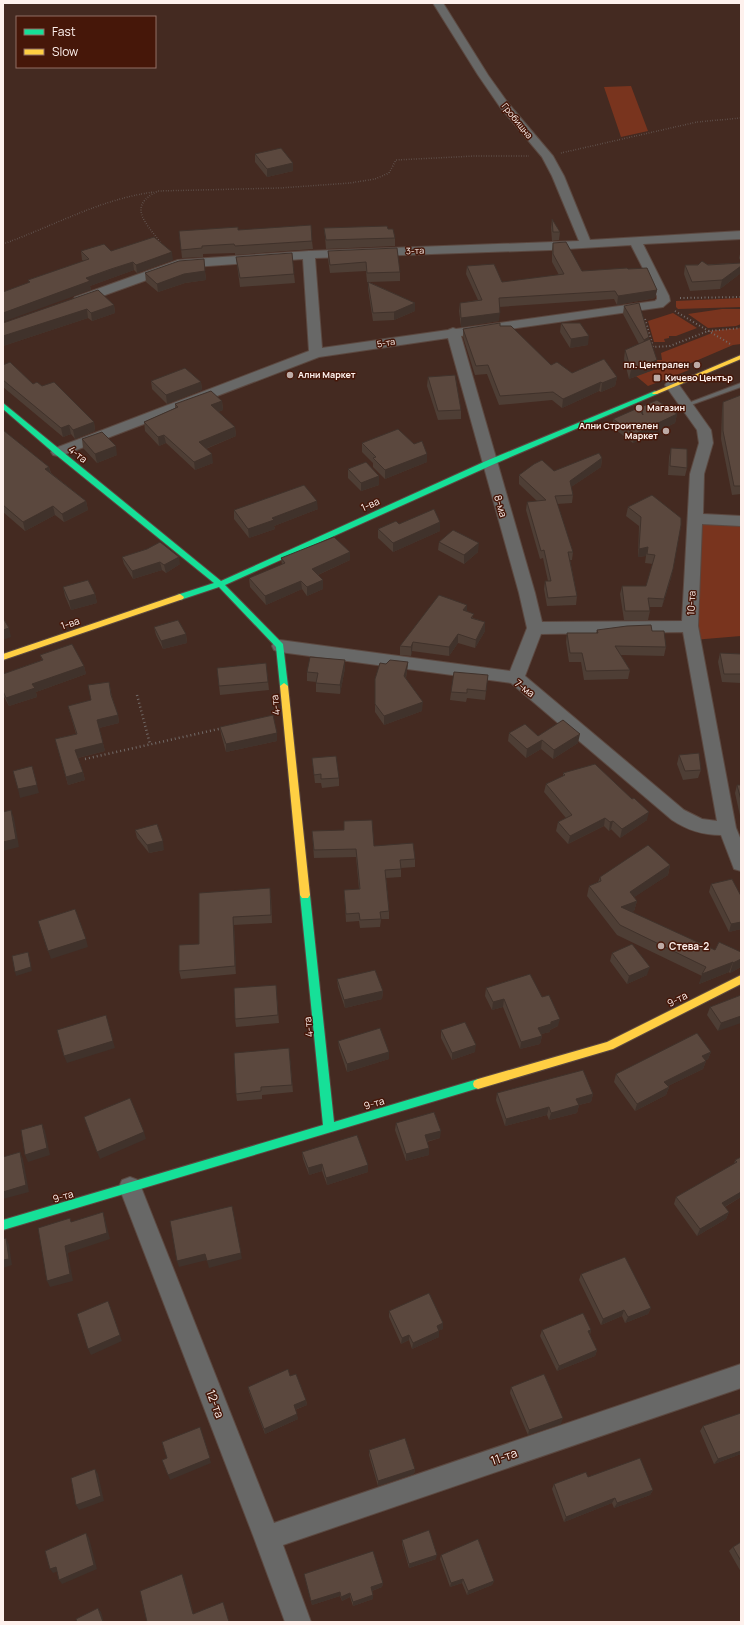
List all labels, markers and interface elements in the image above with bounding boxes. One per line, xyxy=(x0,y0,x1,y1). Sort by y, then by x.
legend xyxy=(16,16,156,68)
text: Fast xyxy=(52,23,76,40)
text: Slow xyxy=(52,43,78,60)
street label: Гробищна xyxy=(499,100,536,141)
street label: 3-та xyxy=(406,244,424,257)
street label: 5-та xyxy=(376,335,396,350)
place label: пл. Централен xyxy=(624,358,689,371)
marker: пл. Централен xyxy=(692,360,702,370)
place label: Ални Маркет xyxy=(298,368,356,381)
marker: Ални Маркет xyxy=(285,370,295,380)
place label: Кичево Център xyxy=(665,371,733,384)
marker: Кичево Център xyxy=(652,373,662,383)
place label: Магазин xyxy=(647,401,685,414)
marker: Магазин xyxy=(634,403,644,413)
place label: Ални Строителен Маркет xyxy=(579,419,658,442)
marker: Ални Строителен Маркет xyxy=(661,426,671,436)
street label: 4-та xyxy=(66,442,90,466)
street label: 8-ма xyxy=(491,493,511,519)
street label: 1-ва xyxy=(358,494,382,514)
street label: 10-та xyxy=(683,590,699,616)
street label: 1-ва xyxy=(59,613,81,633)
street label: 7-ма xyxy=(512,676,538,700)
street label: 4-та xyxy=(267,694,283,716)
place label: Стева-2 xyxy=(669,939,709,953)
marker: Стева-2 xyxy=(656,941,666,951)
street label: 9-та xyxy=(665,988,689,1010)
street label: 4-та xyxy=(300,1016,316,1038)
street label: 9-та xyxy=(362,1093,386,1113)
street label: 9-та xyxy=(51,1186,75,1206)
street label: 12-та xyxy=(202,1387,229,1420)
street label: 11-та xyxy=(488,1444,519,1469)

